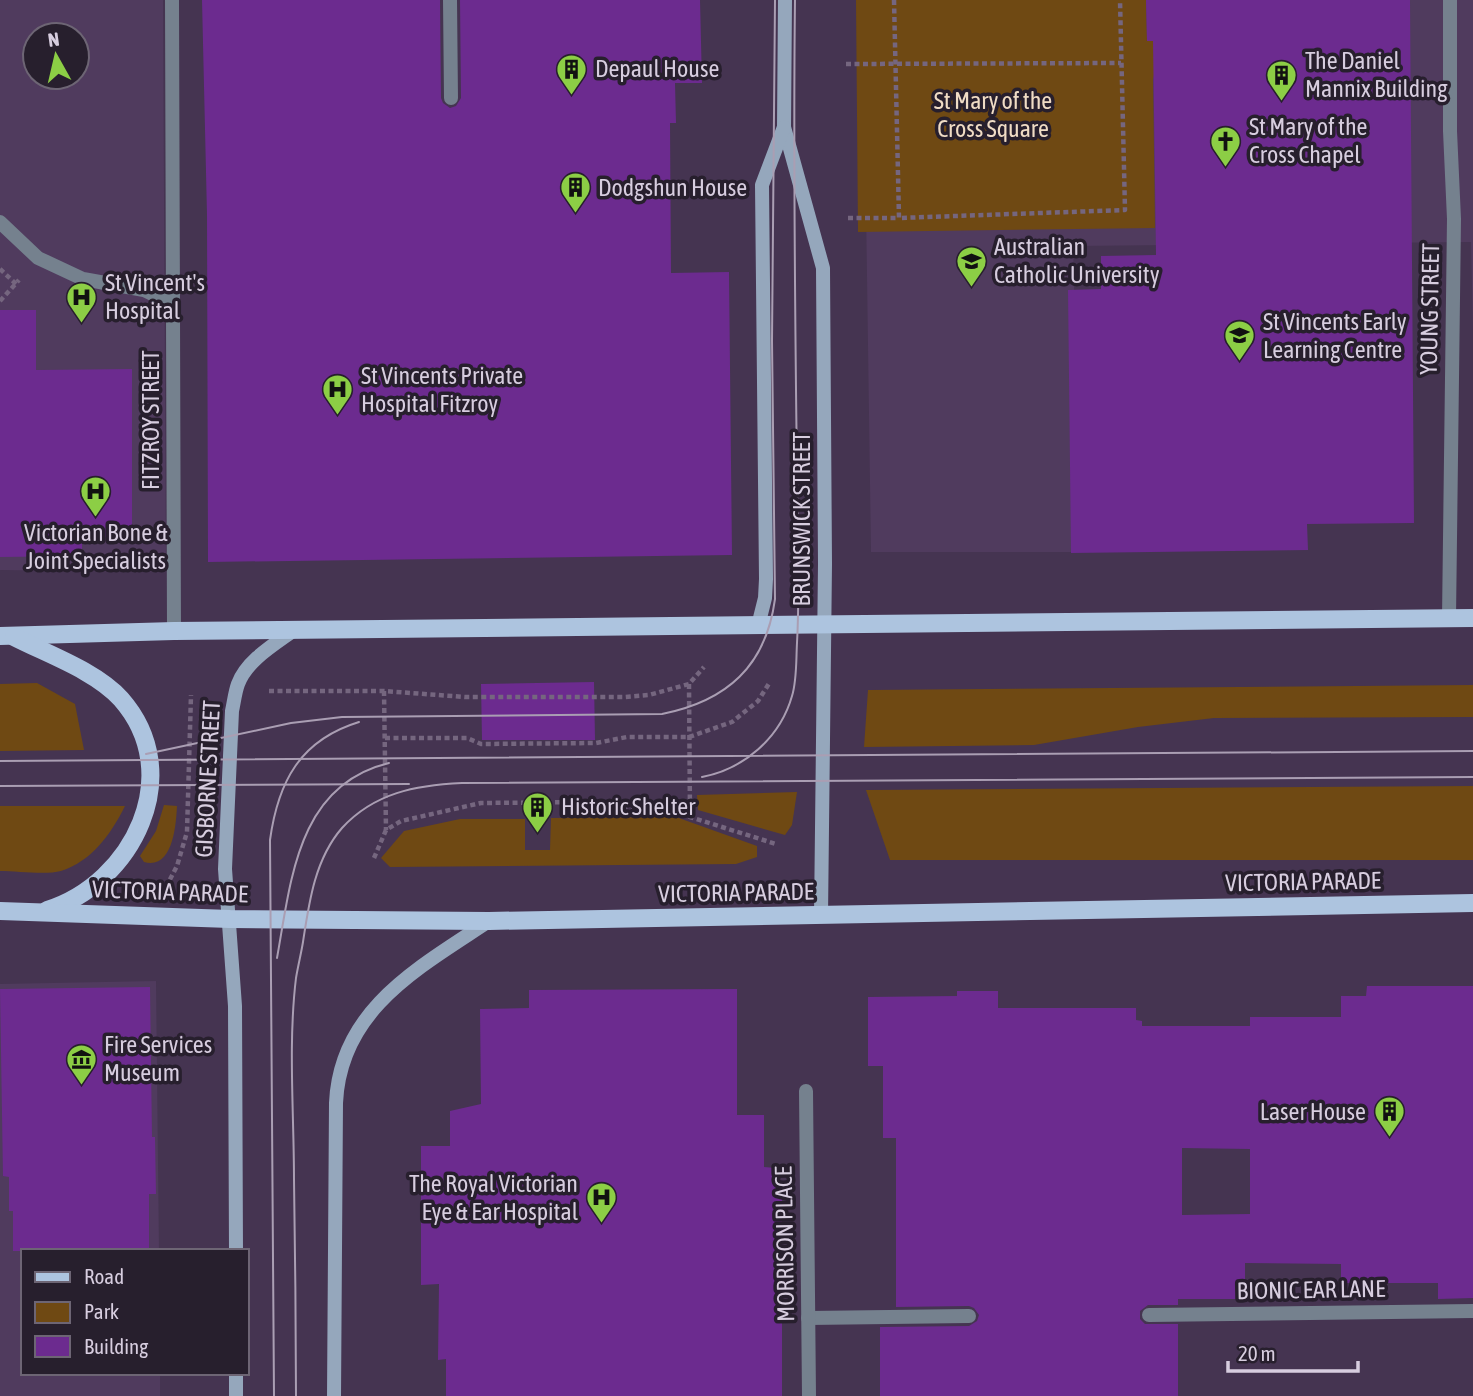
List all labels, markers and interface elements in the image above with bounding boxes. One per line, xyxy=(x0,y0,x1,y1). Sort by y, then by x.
north arrow xyxy=(21,21,91,91)
text: N xyxy=(47,27,61,51)
place label: The Daniel Mannix Building xyxy=(1305,47,1448,102)
building icon: Depaul House xyxy=(555,52,589,96)
place label: Depaul House xyxy=(595,55,719,82)
building icon: The Daniel Mannix Building xyxy=(1265,58,1299,102)
park label: St Mary of the Cross Square xyxy=(934,87,1052,142)
place label: St Mary of the Cross Chapel xyxy=(1249,113,1367,168)
church icon: St Mary of the Cross Chapel xyxy=(1209,124,1243,168)
building icon: Dodgshun House xyxy=(558,171,592,215)
place label: Dodgshun House xyxy=(598,174,747,201)
place label: Australian Catholic University xyxy=(994,233,1160,288)
street label: YOUNG STREET xyxy=(1415,242,1444,375)
school or university icon: Australian Catholic University xyxy=(954,244,988,288)
place label: St Vincent's Hospital xyxy=(105,269,205,324)
hospital icon: St Vincent's Hospital xyxy=(65,280,99,324)
place label: St Vincents Early Learning Centre xyxy=(1263,308,1407,363)
school or university icon: St Vincents Early Learning Centre xyxy=(1223,319,1257,363)
street label: FITZROY STREET xyxy=(137,350,164,490)
place label: St Vincents Private Hospital Fitzroy xyxy=(361,362,523,417)
hospital icon: St Vincents Private Hospital Fitzroy xyxy=(321,373,355,417)
street label: BRUNSWICK STREET xyxy=(788,431,815,606)
hospital icon: Victorian Bone & Joint Specialists xyxy=(79,474,113,518)
place label: Victorian Bone & Joint Specialists xyxy=(24,519,168,574)
street label: GISBORNE STREET xyxy=(190,699,225,858)
building icon: Historic Shelter xyxy=(521,790,555,834)
place label: Historic Shelter xyxy=(561,793,696,820)
street label: VICTORIA PARADE xyxy=(1225,867,1381,896)
street label: VICTORIA PARADE xyxy=(92,875,248,908)
street label: VICTORIA PARADE xyxy=(658,878,814,907)
place label: Fire Services Museum xyxy=(104,1031,212,1086)
museum icon: Fire Services Museum xyxy=(64,1042,98,1086)
building icon: Laser House xyxy=(1372,1095,1406,1139)
place label: Laser House xyxy=(1260,1098,1366,1125)
street label: MORRISON PLACE xyxy=(770,1166,799,1322)
place label: The Royal Victorian Eye & Ear Hospital xyxy=(409,1170,579,1225)
hospital icon: The Royal Victorian Eye & Ear Hospital xyxy=(584,1181,618,1225)
legend xyxy=(21,1249,248,1375)
text: Road xyxy=(84,1264,124,1288)
street label: BIONIC EAR LANE xyxy=(1236,1275,1386,1304)
text: Park xyxy=(84,1299,119,1323)
scale bar xyxy=(1228,1330,1358,1374)
text: Building xyxy=(84,1334,148,1358)
text: 20 m xyxy=(1238,1341,1276,1365)

